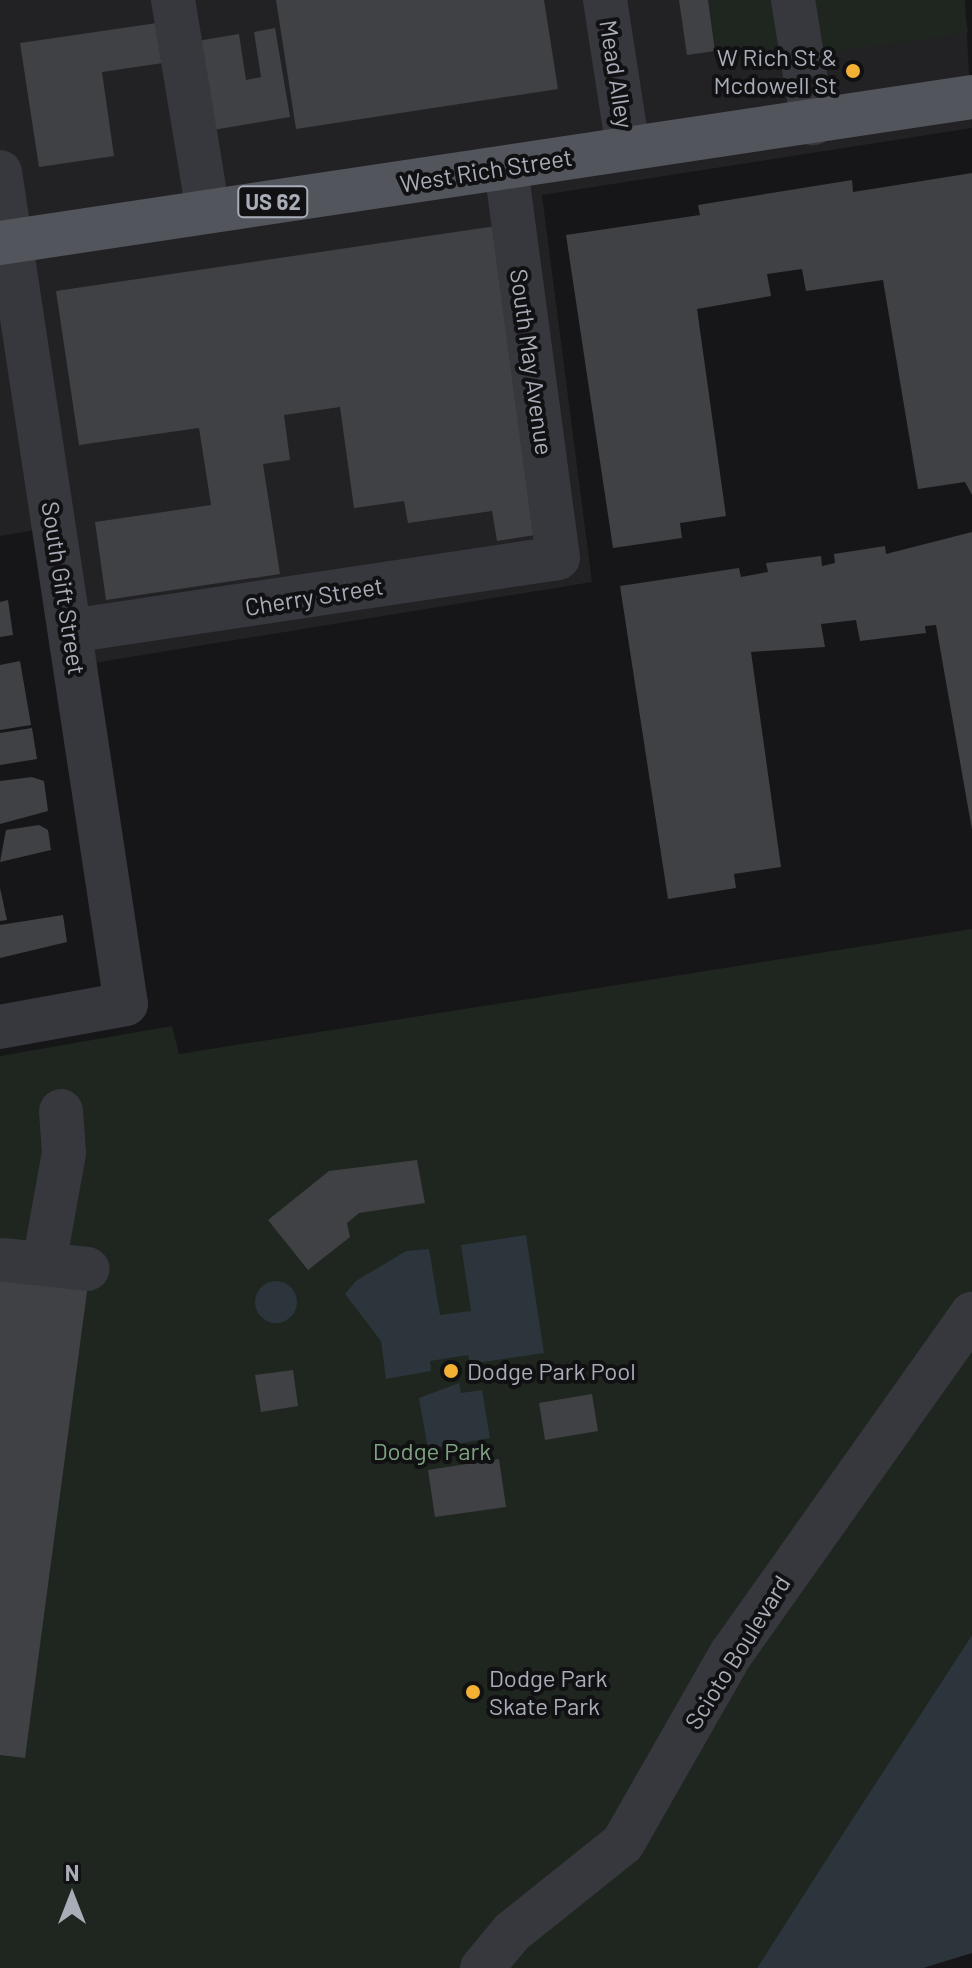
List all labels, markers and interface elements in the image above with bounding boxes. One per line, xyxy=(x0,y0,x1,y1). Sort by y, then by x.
street label: Mead Alley xyxy=(594,18,640,130)
place label: W Rich St & Mcdowell St xyxy=(713,43,837,99)
marker: W Rich St & Mcdowell St xyxy=(844,62,862,80)
street label: West Rich Street xyxy=(398,142,574,198)
road number: US 62 xyxy=(237,184,309,220)
street label: South May Avenue xyxy=(505,267,559,457)
street label: South Gift Street xyxy=(36,499,92,677)
street label: Cherry Street xyxy=(243,571,385,621)
place label: Dodge Park Pool xyxy=(467,1357,636,1385)
marker: Dodge Park Pool xyxy=(442,1362,460,1380)
park label: Dodge Park xyxy=(373,1437,491,1465)
street label: Scioto Boulevard xyxy=(678,1570,796,1734)
place label: Dodge Park Skate Park xyxy=(489,1664,608,1720)
marker: Dodge Park Skate Park xyxy=(464,1683,482,1701)
north arrow xyxy=(32,1856,112,1936)
text: N xyxy=(65,1859,79,1885)

